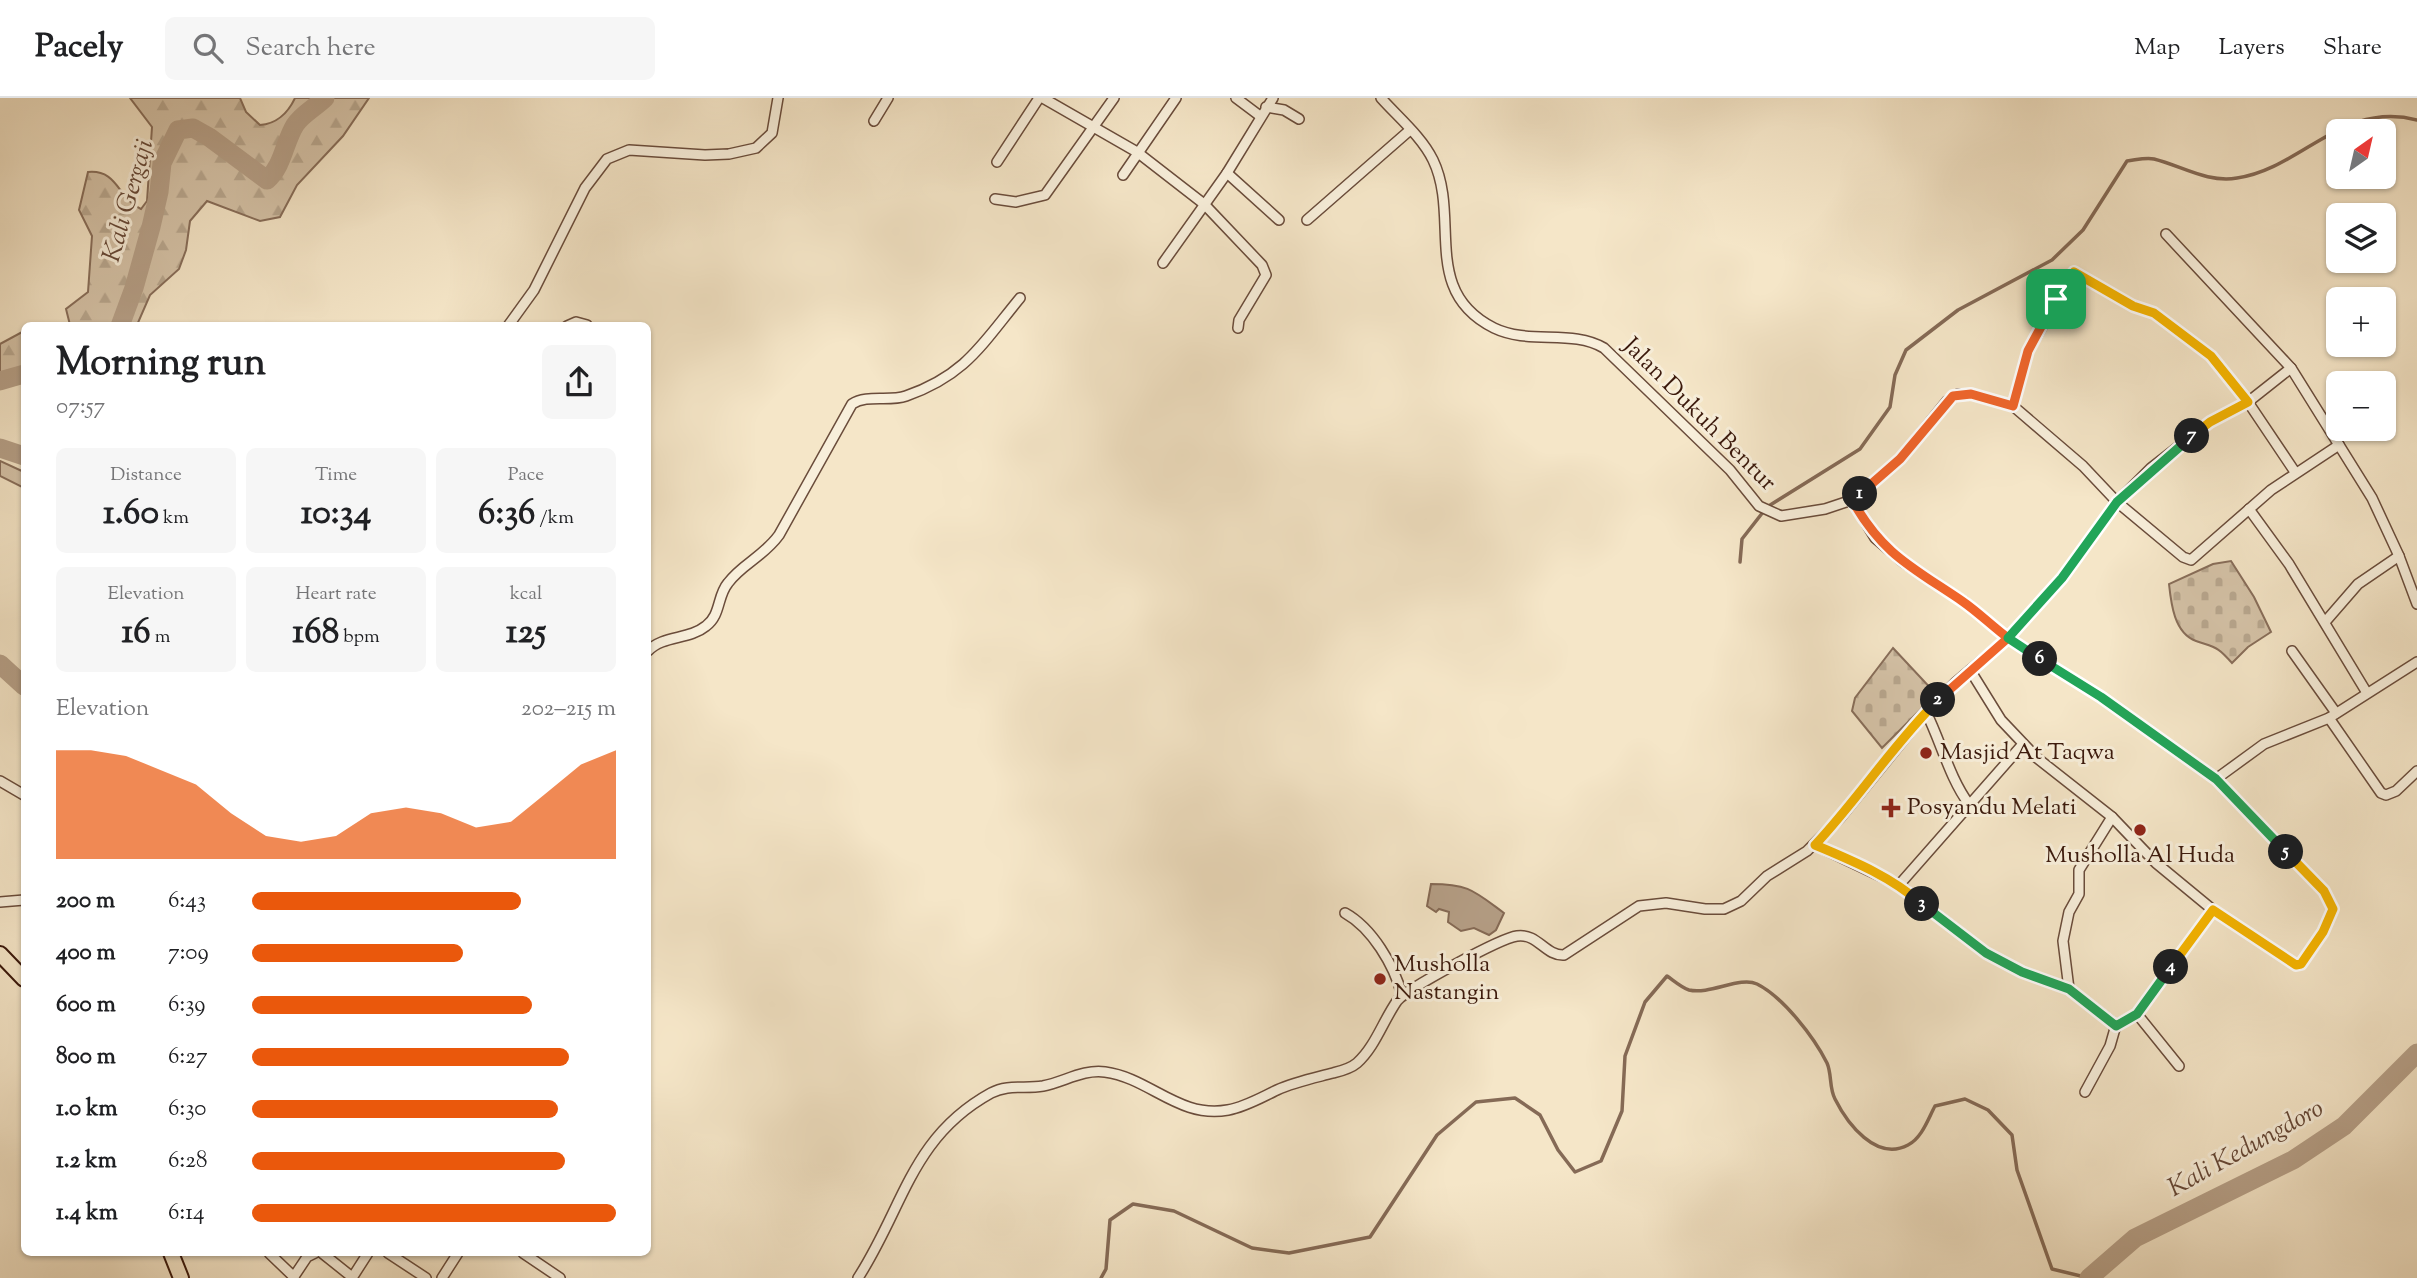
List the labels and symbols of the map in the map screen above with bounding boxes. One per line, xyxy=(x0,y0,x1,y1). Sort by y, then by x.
north arrow xyxy=(2326,119,2396,189)
water label: Kali Gergaji xyxy=(94,135,164,267)
pin xyxy=(2026,269,2086,329)
street label: Jalan Dukuh Bentur xyxy=(1613,329,1783,499)
pin: 7 xyxy=(2174,418,2210,454)
pin: 1 xyxy=(1842,476,1878,512)
pin: 6 xyxy=(2022,642,2058,676)
pin: 2 xyxy=(1920,682,1955,718)
place label: Masjid At Taqwa xyxy=(1940,736,2115,770)
marker: Masjid At Taqwa xyxy=(1918,745,1934,761)
place label: Posyandu Melati xyxy=(1907,791,2077,825)
marker: Posyandu Melati xyxy=(1881,798,1901,818)
marker: Musholla Al Huda xyxy=(2132,822,2148,838)
pin: 5 xyxy=(2268,834,2304,870)
place label: Musholla Al Huda xyxy=(2045,839,2235,873)
pin: 3 xyxy=(1904,886,1940,922)
place label: Musholla Nastangin xyxy=(1394,948,1499,1010)
pin: 4 xyxy=(2154,950,2188,984)
marker: Musholla Nastangin xyxy=(1372,971,1388,987)
water label: Kali Kedungdoro xyxy=(2161,1091,2331,1207)

